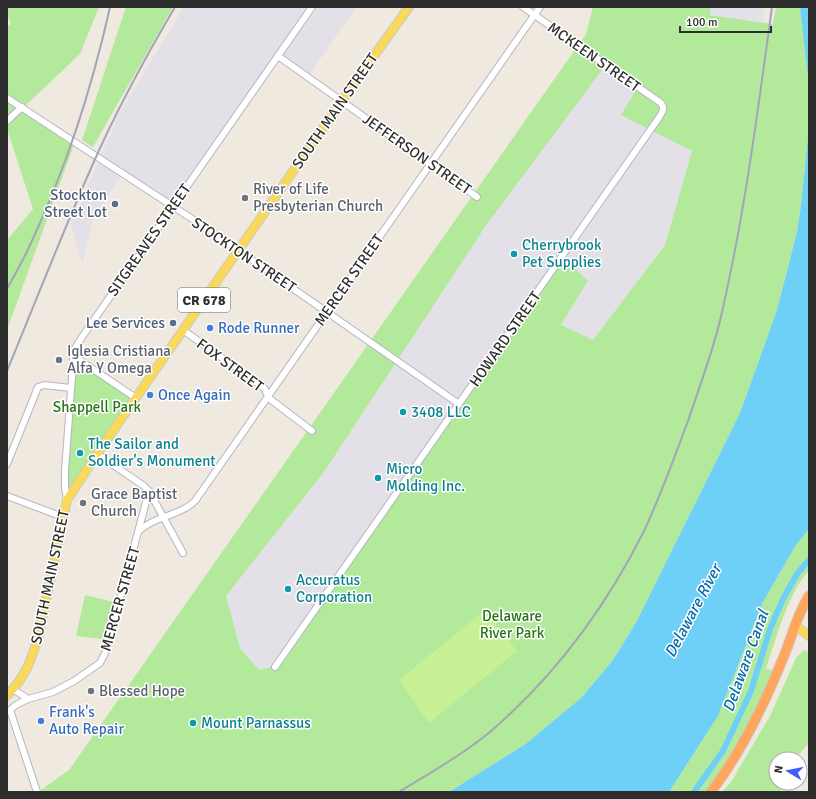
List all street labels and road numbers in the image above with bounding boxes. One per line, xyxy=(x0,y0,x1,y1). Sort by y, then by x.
street label: MCKEEN STREET xyxy=(544,18,644,96)
street label: SOUTH MAIN STREET xyxy=(288,49,382,172)
street label: JEFFERSON STREET xyxy=(359,110,475,199)
street label: SITGREAVES STREET xyxy=(104,180,195,300)
street label: STOCKTON STREET xyxy=(188,213,300,297)
street label: MERCER STREET xyxy=(311,230,388,329)
street label: HOWARD STREET xyxy=(465,287,545,390)
road number: CR 678 xyxy=(178,288,230,312)
street label: FOX STREET xyxy=(193,335,267,396)
street label: SOUTH MAIN STREET xyxy=(27,508,73,646)
street label: MERCER STREET xyxy=(96,544,144,653)

